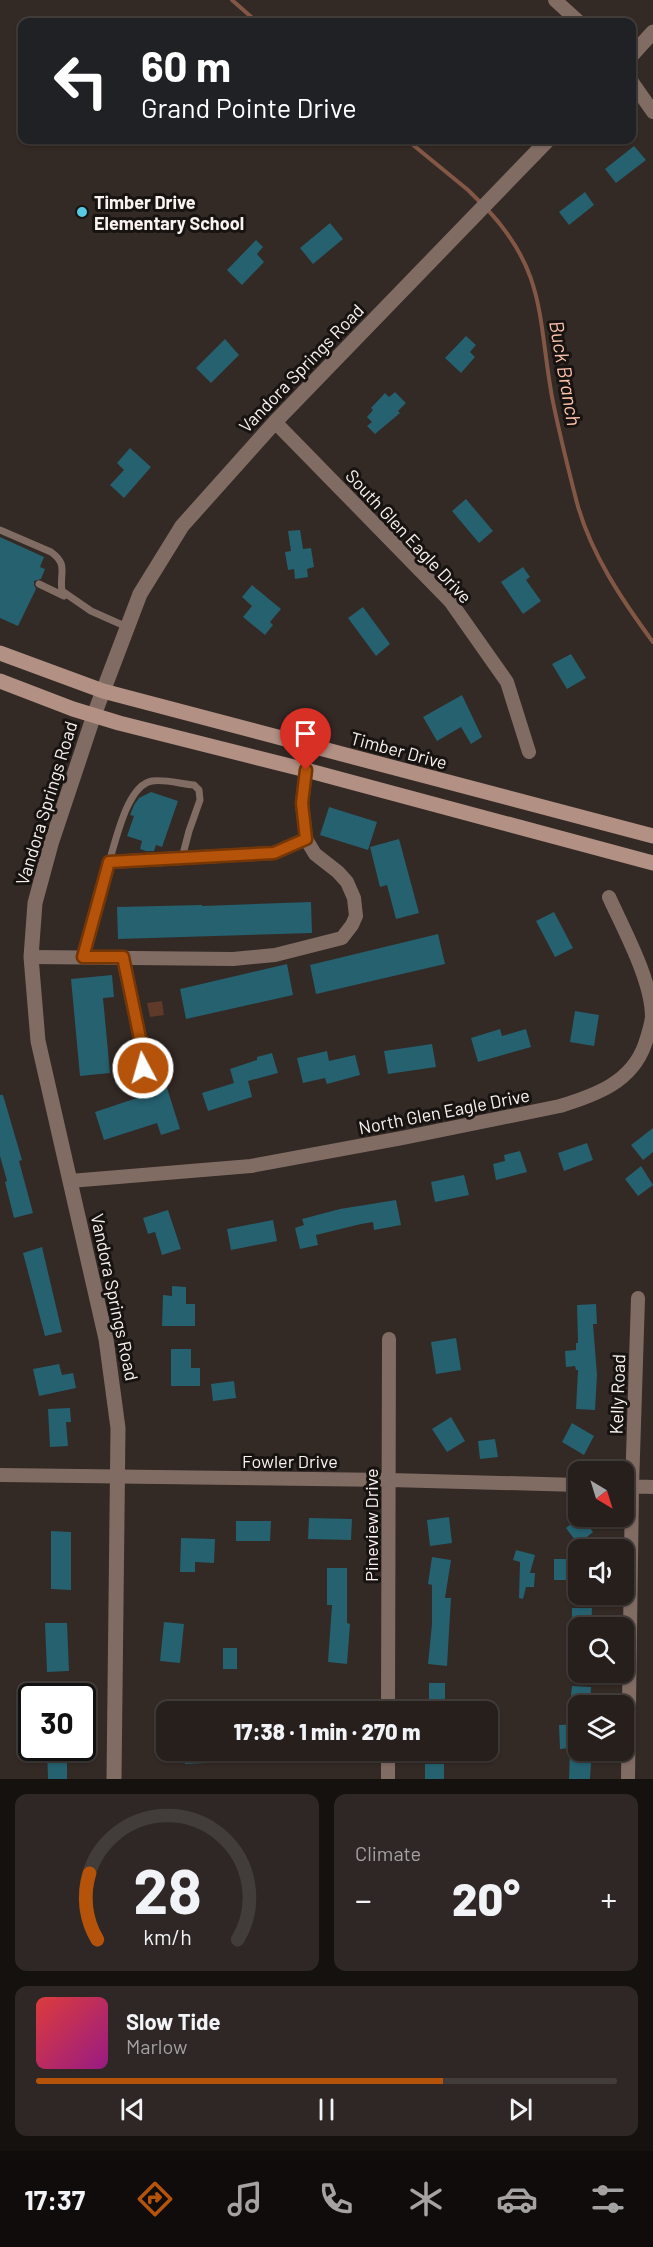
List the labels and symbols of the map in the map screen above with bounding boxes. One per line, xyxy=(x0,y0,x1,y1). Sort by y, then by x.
place label: Timber Drive Elementary School xyxy=(94,191,244,234)
marker: Timber Drive Elementary School xyxy=(75,205,89,219)
street label: Vandora Springs Road xyxy=(234,299,368,437)
water label: Buck Branch xyxy=(545,319,587,427)
street label: South Glen Eagle Drive xyxy=(341,464,477,608)
pin xyxy=(280,708,331,770)
street label: Vandora Springs Road xyxy=(11,718,81,888)
street label: Timber Drive xyxy=(348,727,450,773)
position arrow xyxy=(111,1036,175,1100)
street label: North Glen Eagle Drive xyxy=(357,1084,531,1138)
street label: Vandora Springs Road xyxy=(87,1211,143,1383)
street label: Kelly Road xyxy=(605,1353,629,1435)
street label: Fowler Drive xyxy=(242,1450,338,1472)
north arrow xyxy=(568,1461,634,1527)
street label: Pineview Drive xyxy=(360,1468,382,1582)
speed limit sign: 30 xyxy=(18,1683,96,1761)

